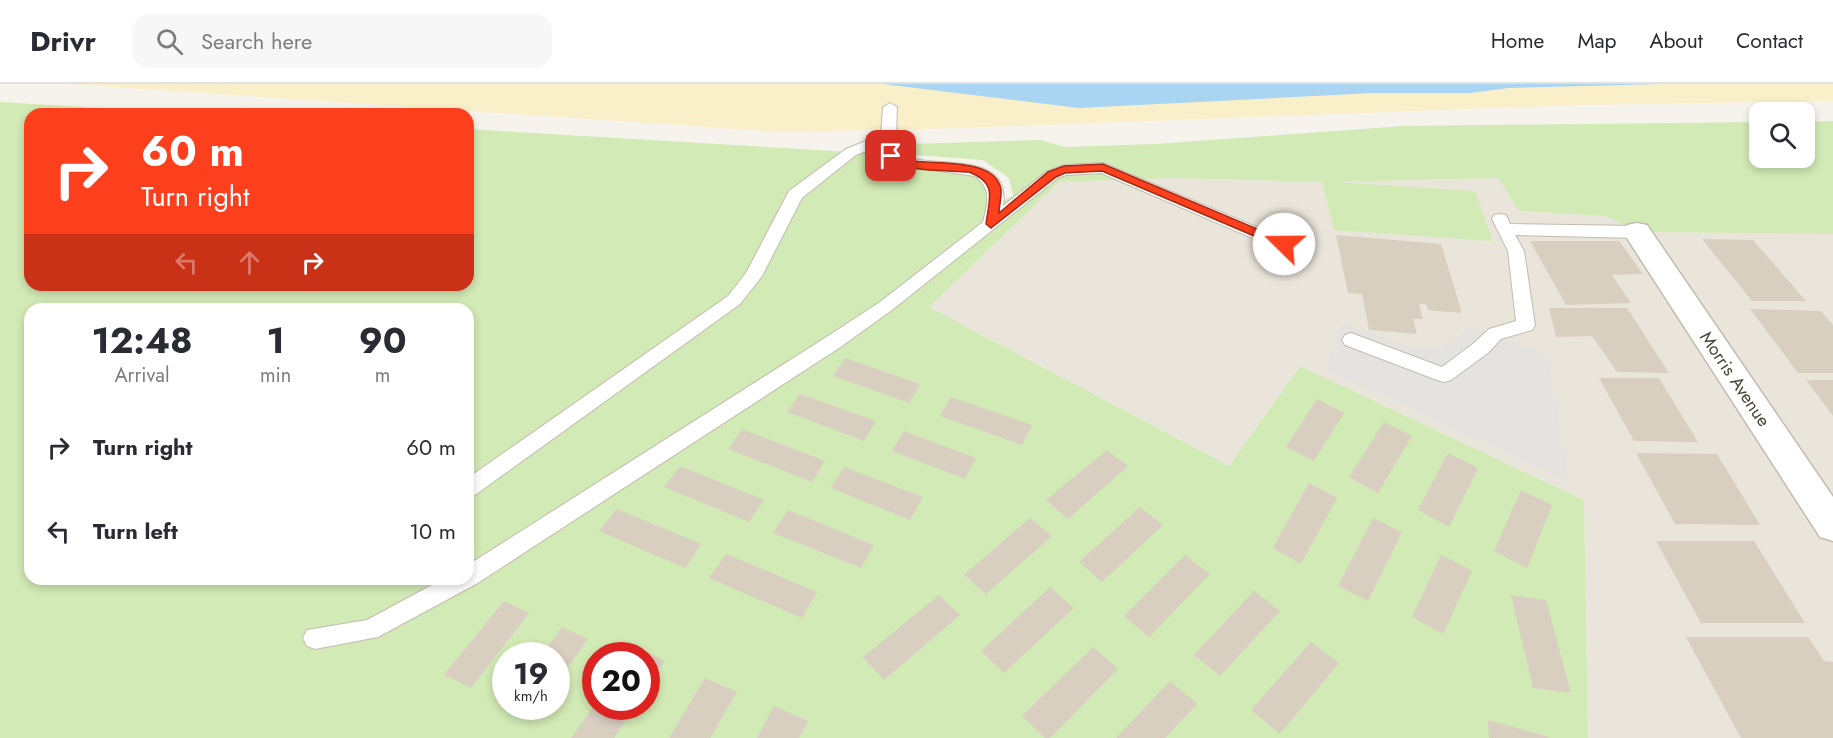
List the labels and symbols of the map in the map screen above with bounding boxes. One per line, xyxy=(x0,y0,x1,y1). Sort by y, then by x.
pin xyxy=(865,130,916,181)
position arrow xyxy=(1252,212,1316,276)
street label: Morris Avenue xyxy=(1693,326,1777,432)
speed limit sign: 20 xyxy=(582,642,660,720)

